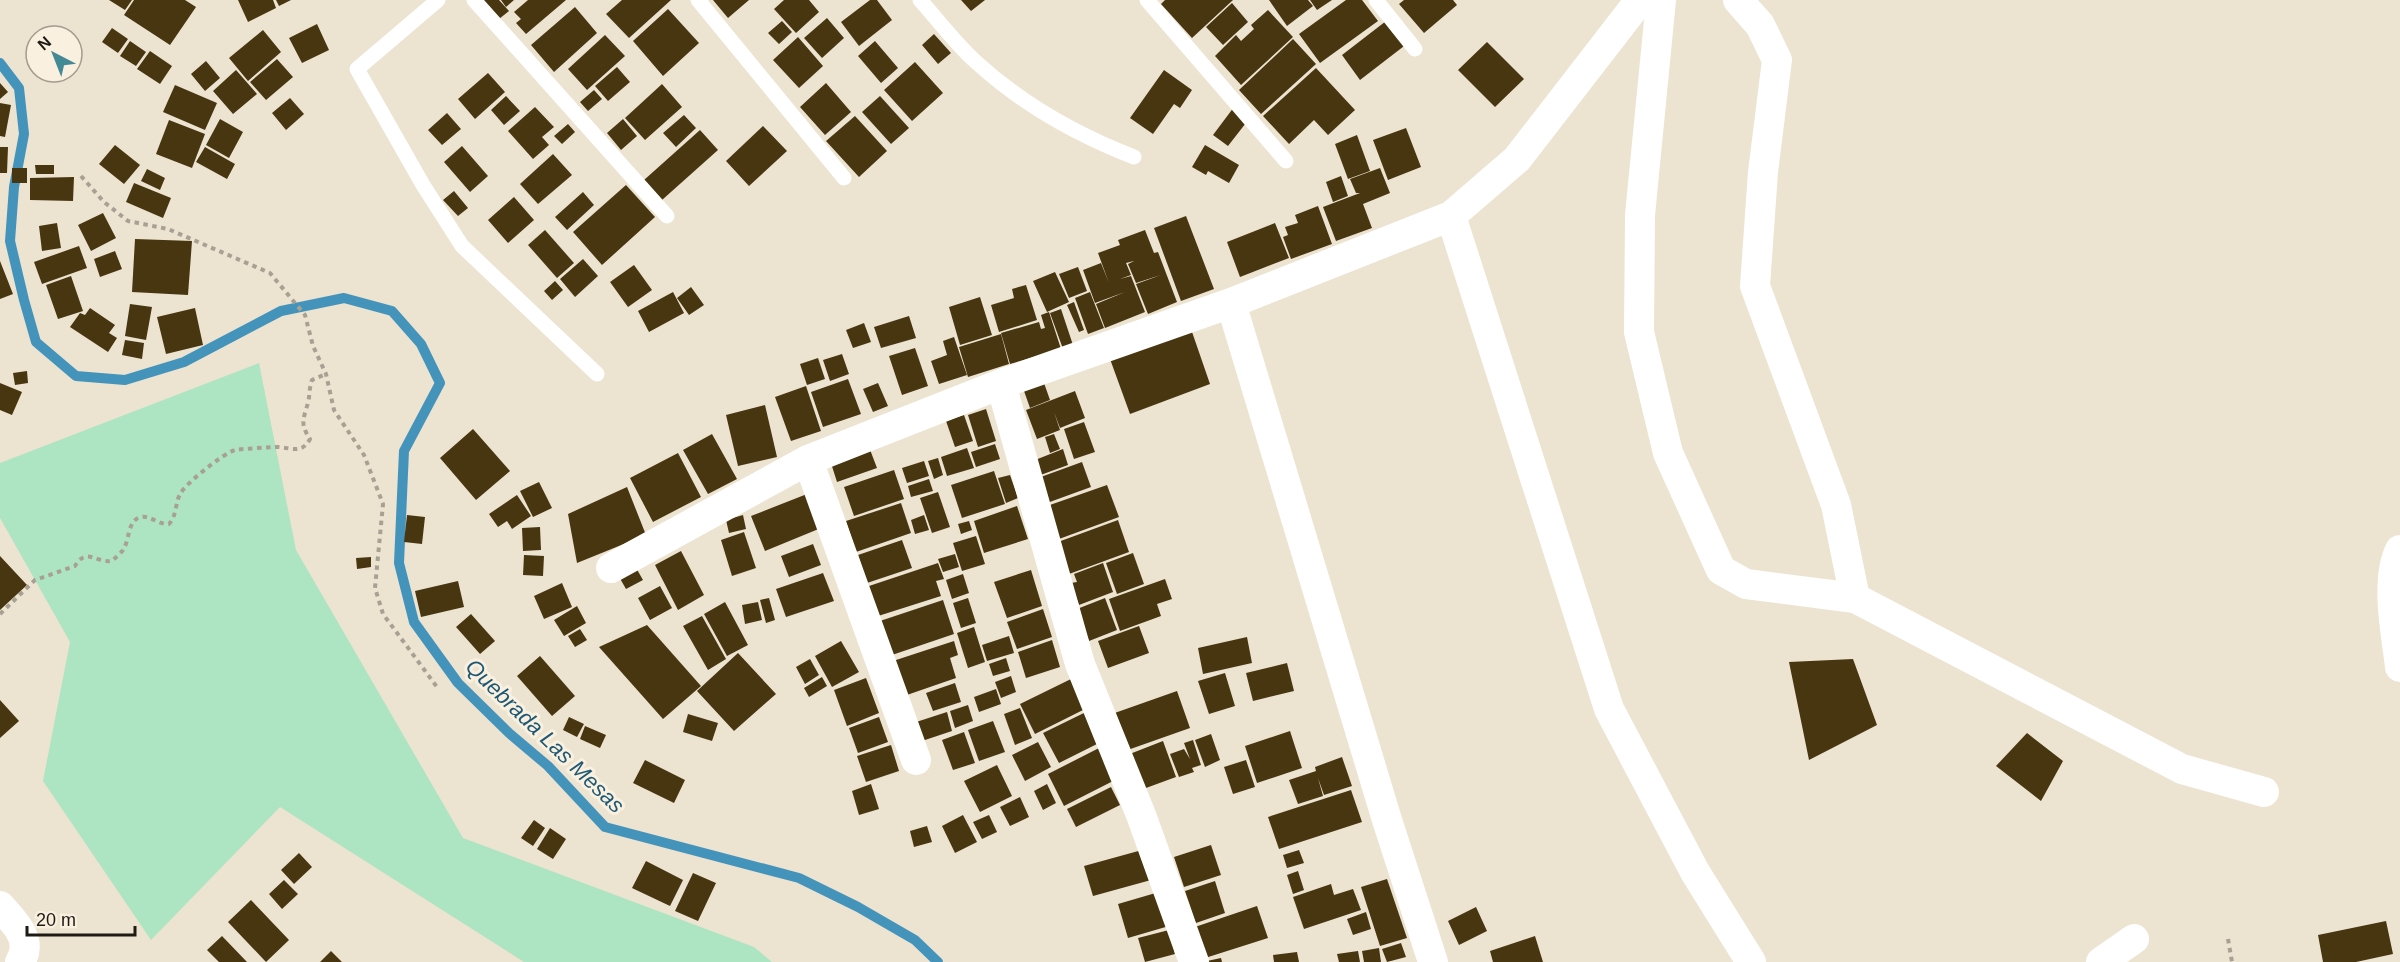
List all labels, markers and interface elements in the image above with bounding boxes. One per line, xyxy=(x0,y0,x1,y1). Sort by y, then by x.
north arrow xyxy=(24,24,84,84)
text: N xyxy=(34,33,54,53)
water label: Quebrada Las Mesas xyxy=(461,654,629,818)
scale bar xyxy=(27,899,135,937)
text: 20 m xyxy=(36,910,76,930)

